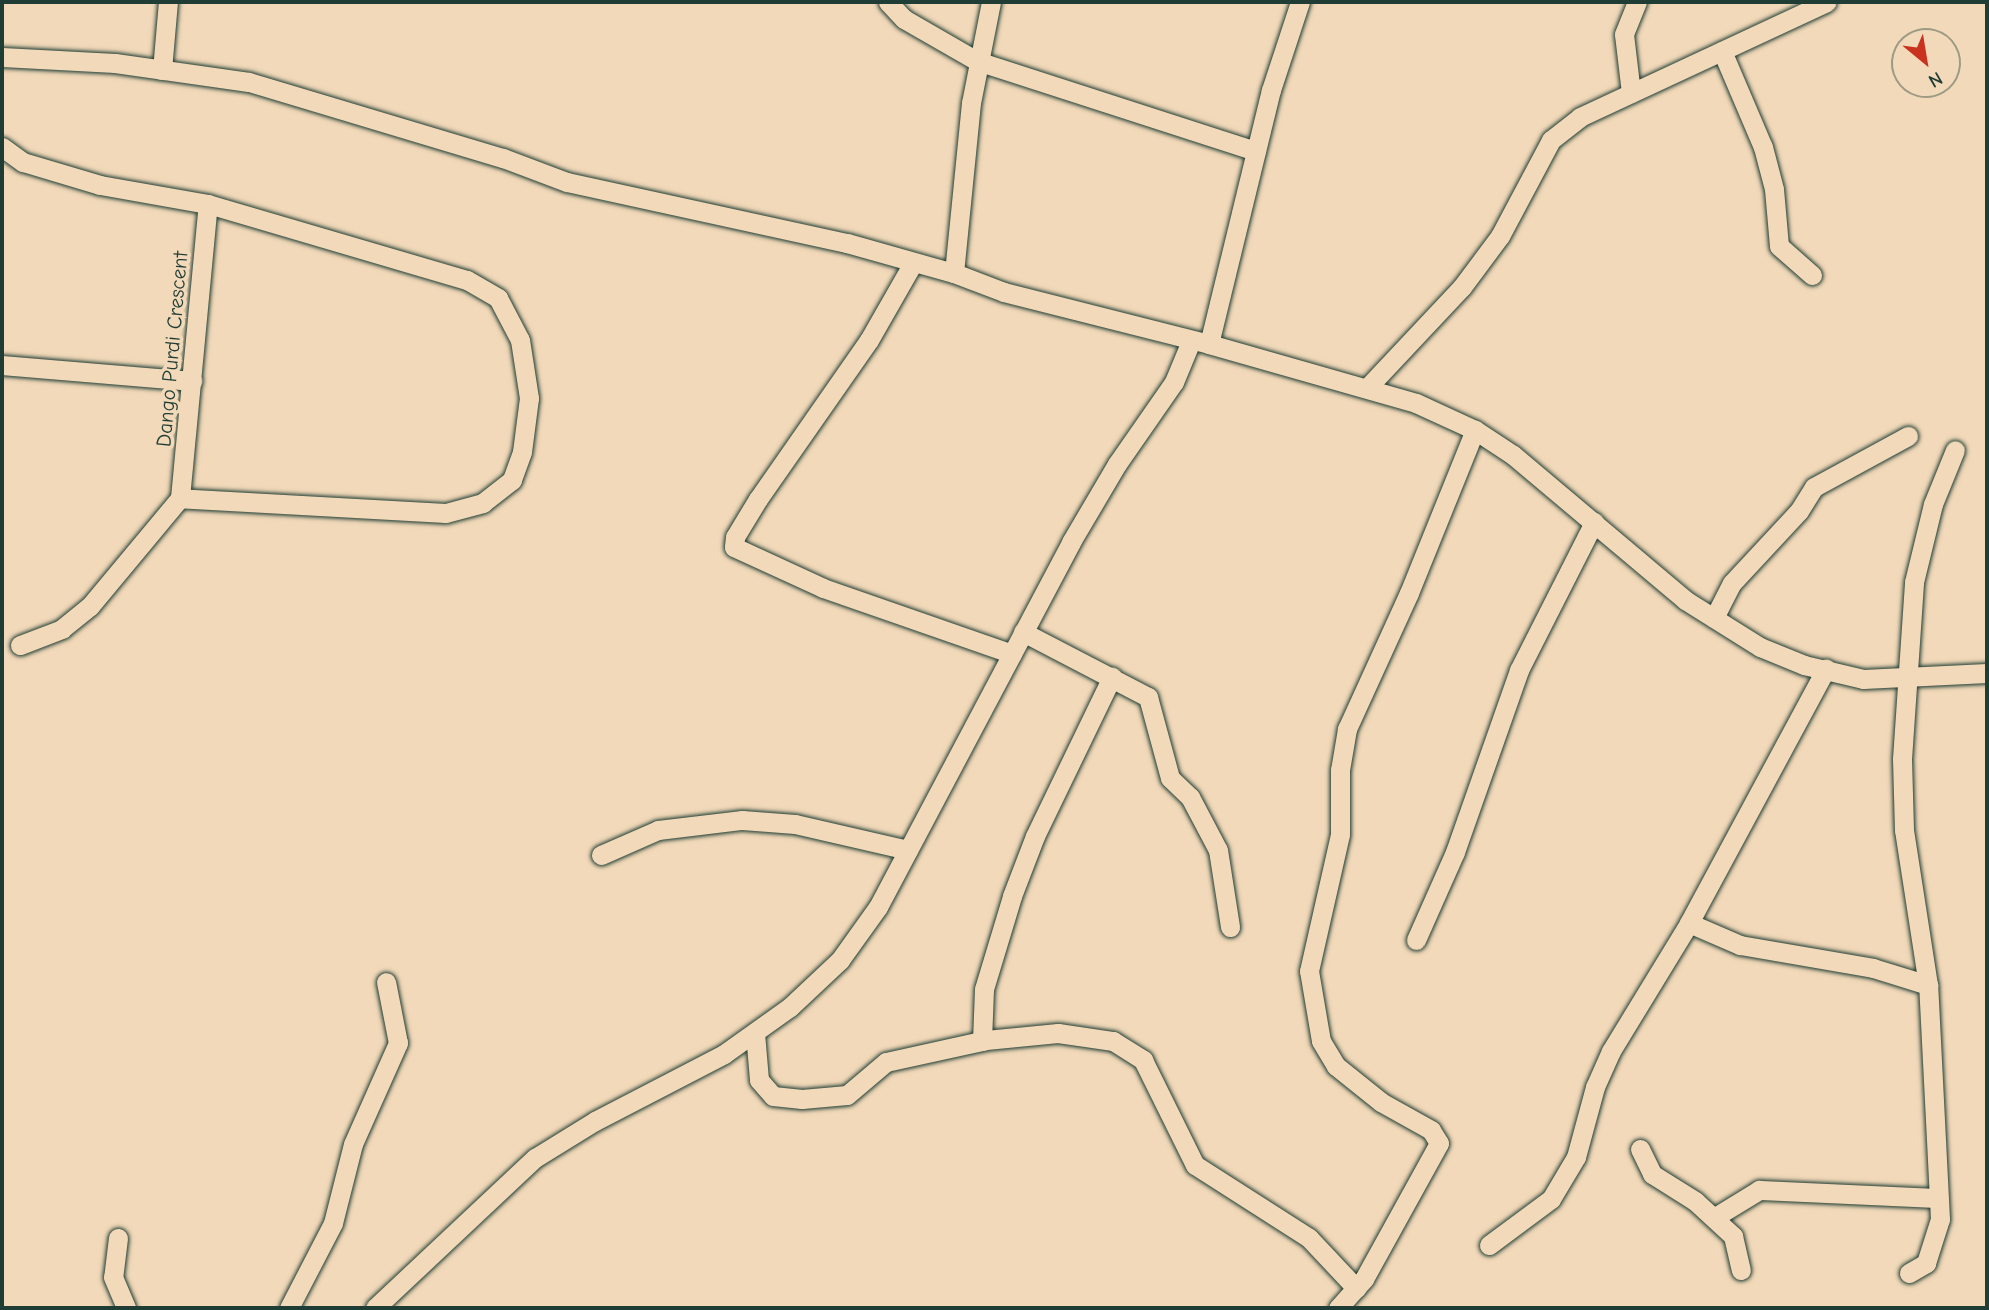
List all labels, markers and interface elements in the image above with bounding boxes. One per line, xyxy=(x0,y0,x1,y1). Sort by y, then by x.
north arrow xyxy=(1891,28,1961,98)
text: N xyxy=(1925,67,1946,92)
street label: Dango Purdi Crescent xyxy=(151,250,193,448)

